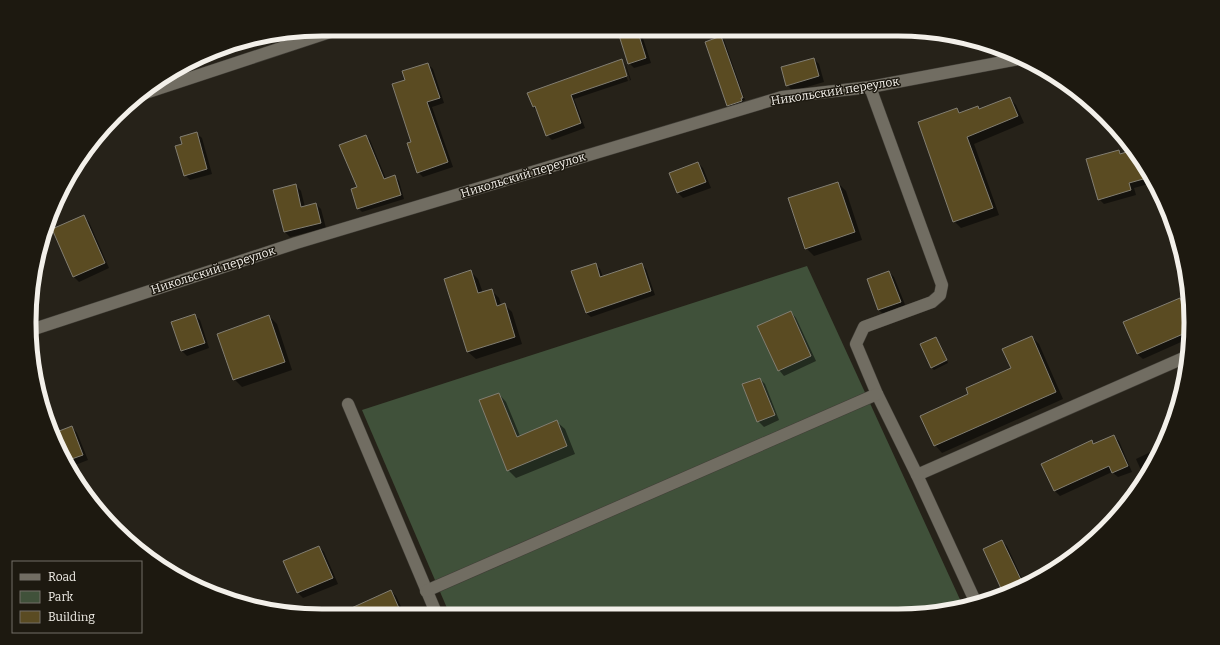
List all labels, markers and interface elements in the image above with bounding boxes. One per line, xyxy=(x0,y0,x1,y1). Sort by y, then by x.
street label: Никольский переулок xyxy=(770,74,900,108)
street label: Никольский переулок xyxy=(459,149,587,201)
street label: Никольский переулок xyxy=(149,243,277,297)
legend xyxy=(12,561,142,633)
text: Road xyxy=(48,570,76,584)
text: Park xyxy=(48,590,74,604)
text: Building xyxy=(48,610,95,624)

